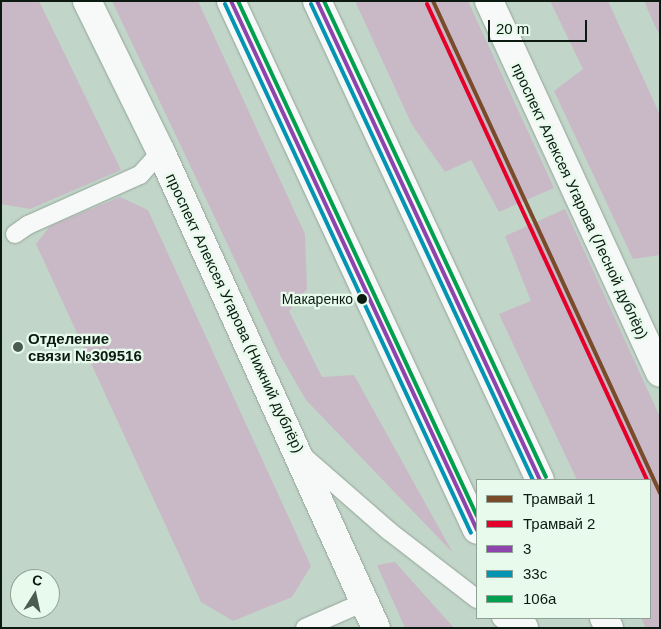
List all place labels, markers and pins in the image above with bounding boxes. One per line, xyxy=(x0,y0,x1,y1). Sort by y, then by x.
place label: Макаренко xyxy=(282,291,353,307)
marker: Макаренко xyxy=(357,294,367,304)
place label: Отделение связи №309516 xyxy=(28,329,142,364)
marker: Отделение связи №309516 xyxy=(12,341,24,353)

